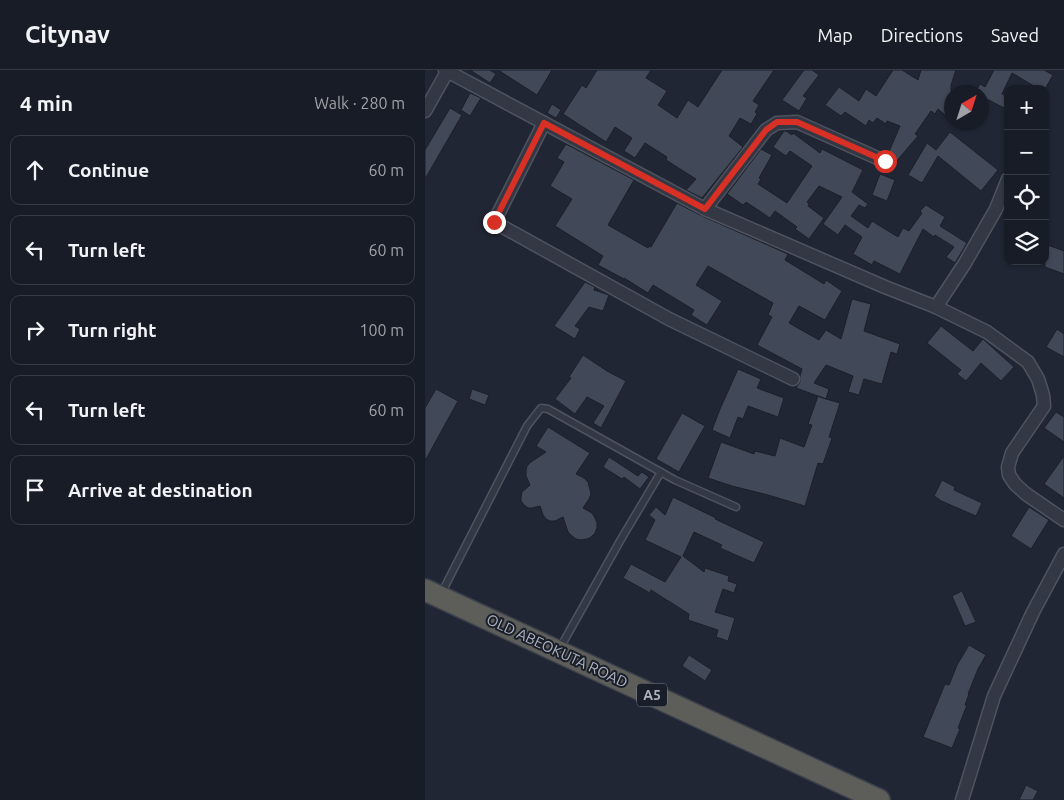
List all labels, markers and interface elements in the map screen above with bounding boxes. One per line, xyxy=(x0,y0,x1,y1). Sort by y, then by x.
text: Citynav xyxy=(25,21,110,48)
text: Map xyxy=(817,25,853,45)
text: Directions xyxy=(881,25,963,45)
text: Saved xyxy=(991,25,1039,45)
north arrow xyxy=(944,85,989,130)
map controls xyxy=(1004,85,1049,265)
button: + xyxy=(1004,85,1049,130)
text: 4 min xyxy=(20,91,73,115)
text: Walk · 280 m xyxy=(314,94,405,112)
button: − xyxy=(1004,130,1049,175)
route start xyxy=(874,150,897,173)
icon: ahead xyxy=(21,156,49,184)
text: Continue xyxy=(68,159,149,181)
text: 60 m xyxy=(368,161,404,179)
button: locate xyxy=(1004,175,1049,220)
route end xyxy=(483,211,506,234)
button: layers xyxy=(1004,220,1049,265)
icon: left xyxy=(21,236,49,264)
text: Turn left xyxy=(68,239,146,261)
text: 60 m xyxy=(368,241,404,259)
icon: right xyxy=(21,316,49,344)
text: Turn right xyxy=(68,319,156,341)
text: 100 m xyxy=(359,321,404,339)
icon: left xyxy=(21,396,49,424)
text: Turn left xyxy=(68,399,146,421)
text: 60 m xyxy=(368,401,404,419)
icon: arrive xyxy=(21,476,49,504)
text: Arrive at destination xyxy=(68,479,253,501)
street label: OLD ABEOKUTA ROAD xyxy=(484,610,630,691)
road number: A5 xyxy=(637,684,667,706)

